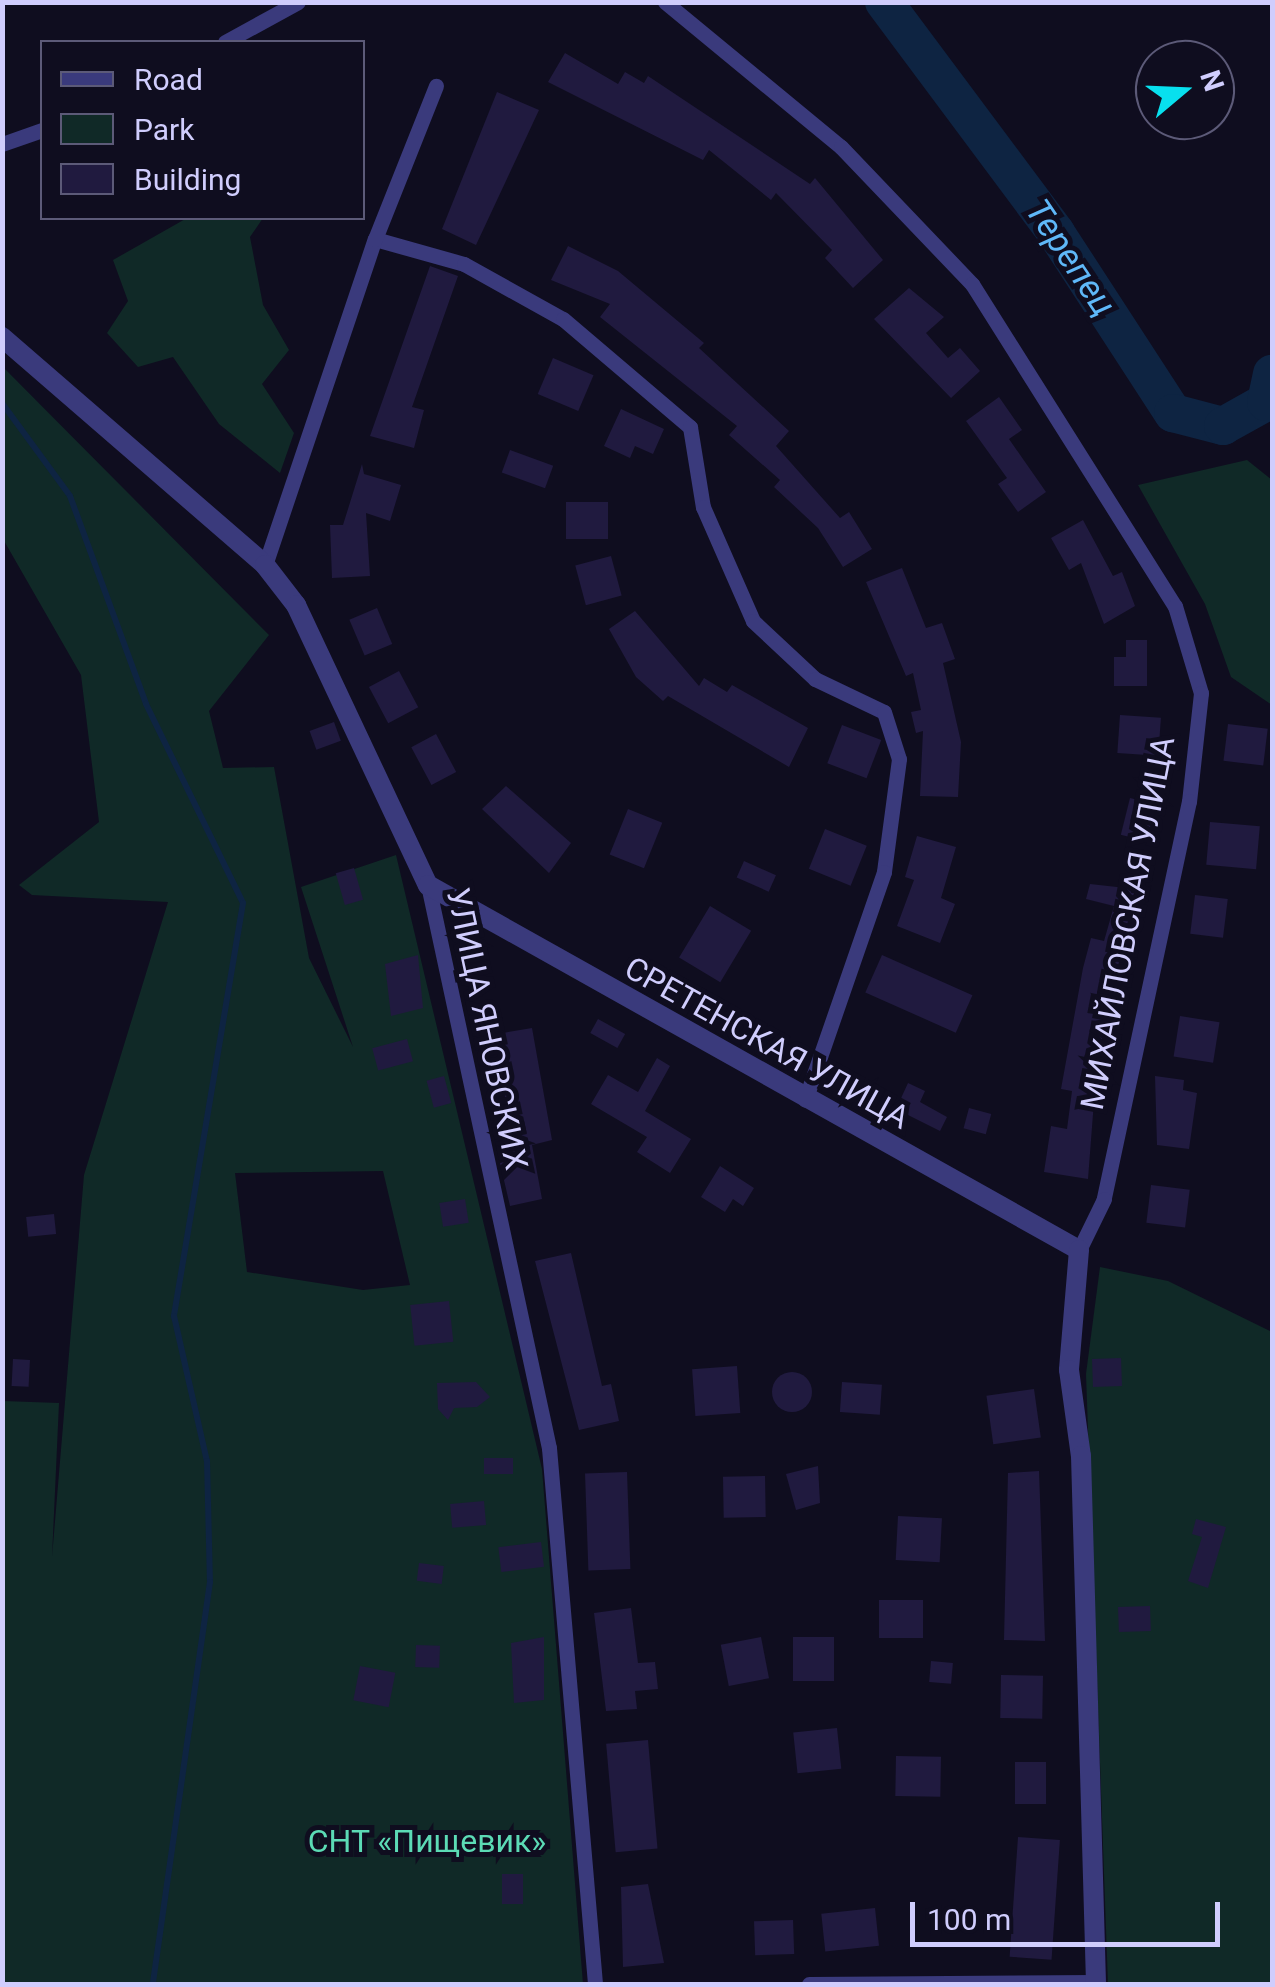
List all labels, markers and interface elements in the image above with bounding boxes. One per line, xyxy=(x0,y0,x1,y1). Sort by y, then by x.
legend xyxy=(40,40,365,220)
north arrow xyxy=(1135,40,1235,140)
text: Road xyxy=(134,62,203,97)
text: N xyxy=(1193,66,1231,95)
text: Park xyxy=(134,112,194,147)
text: Building xyxy=(134,162,241,197)
water label: Терепец xyxy=(1016,192,1124,324)
street label: МИХАЙЛОВСКАЯ УЛИЦА xyxy=(1073,733,1183,1113)
street label: УЛИЦА ЯНОВСКИХ xyxy=(438,885,536,1173)
street label: СРЕТЕНСКАЯ УЛИЦА xyxy=(618,949,916,1137)
park label: СНТ «Пищевик» xyxy=(307,1822,547,1860)
scale bar xyxy=(915,1882,1225,1944)
text: 100 m xyxy=(927,1902,1011,1937)

